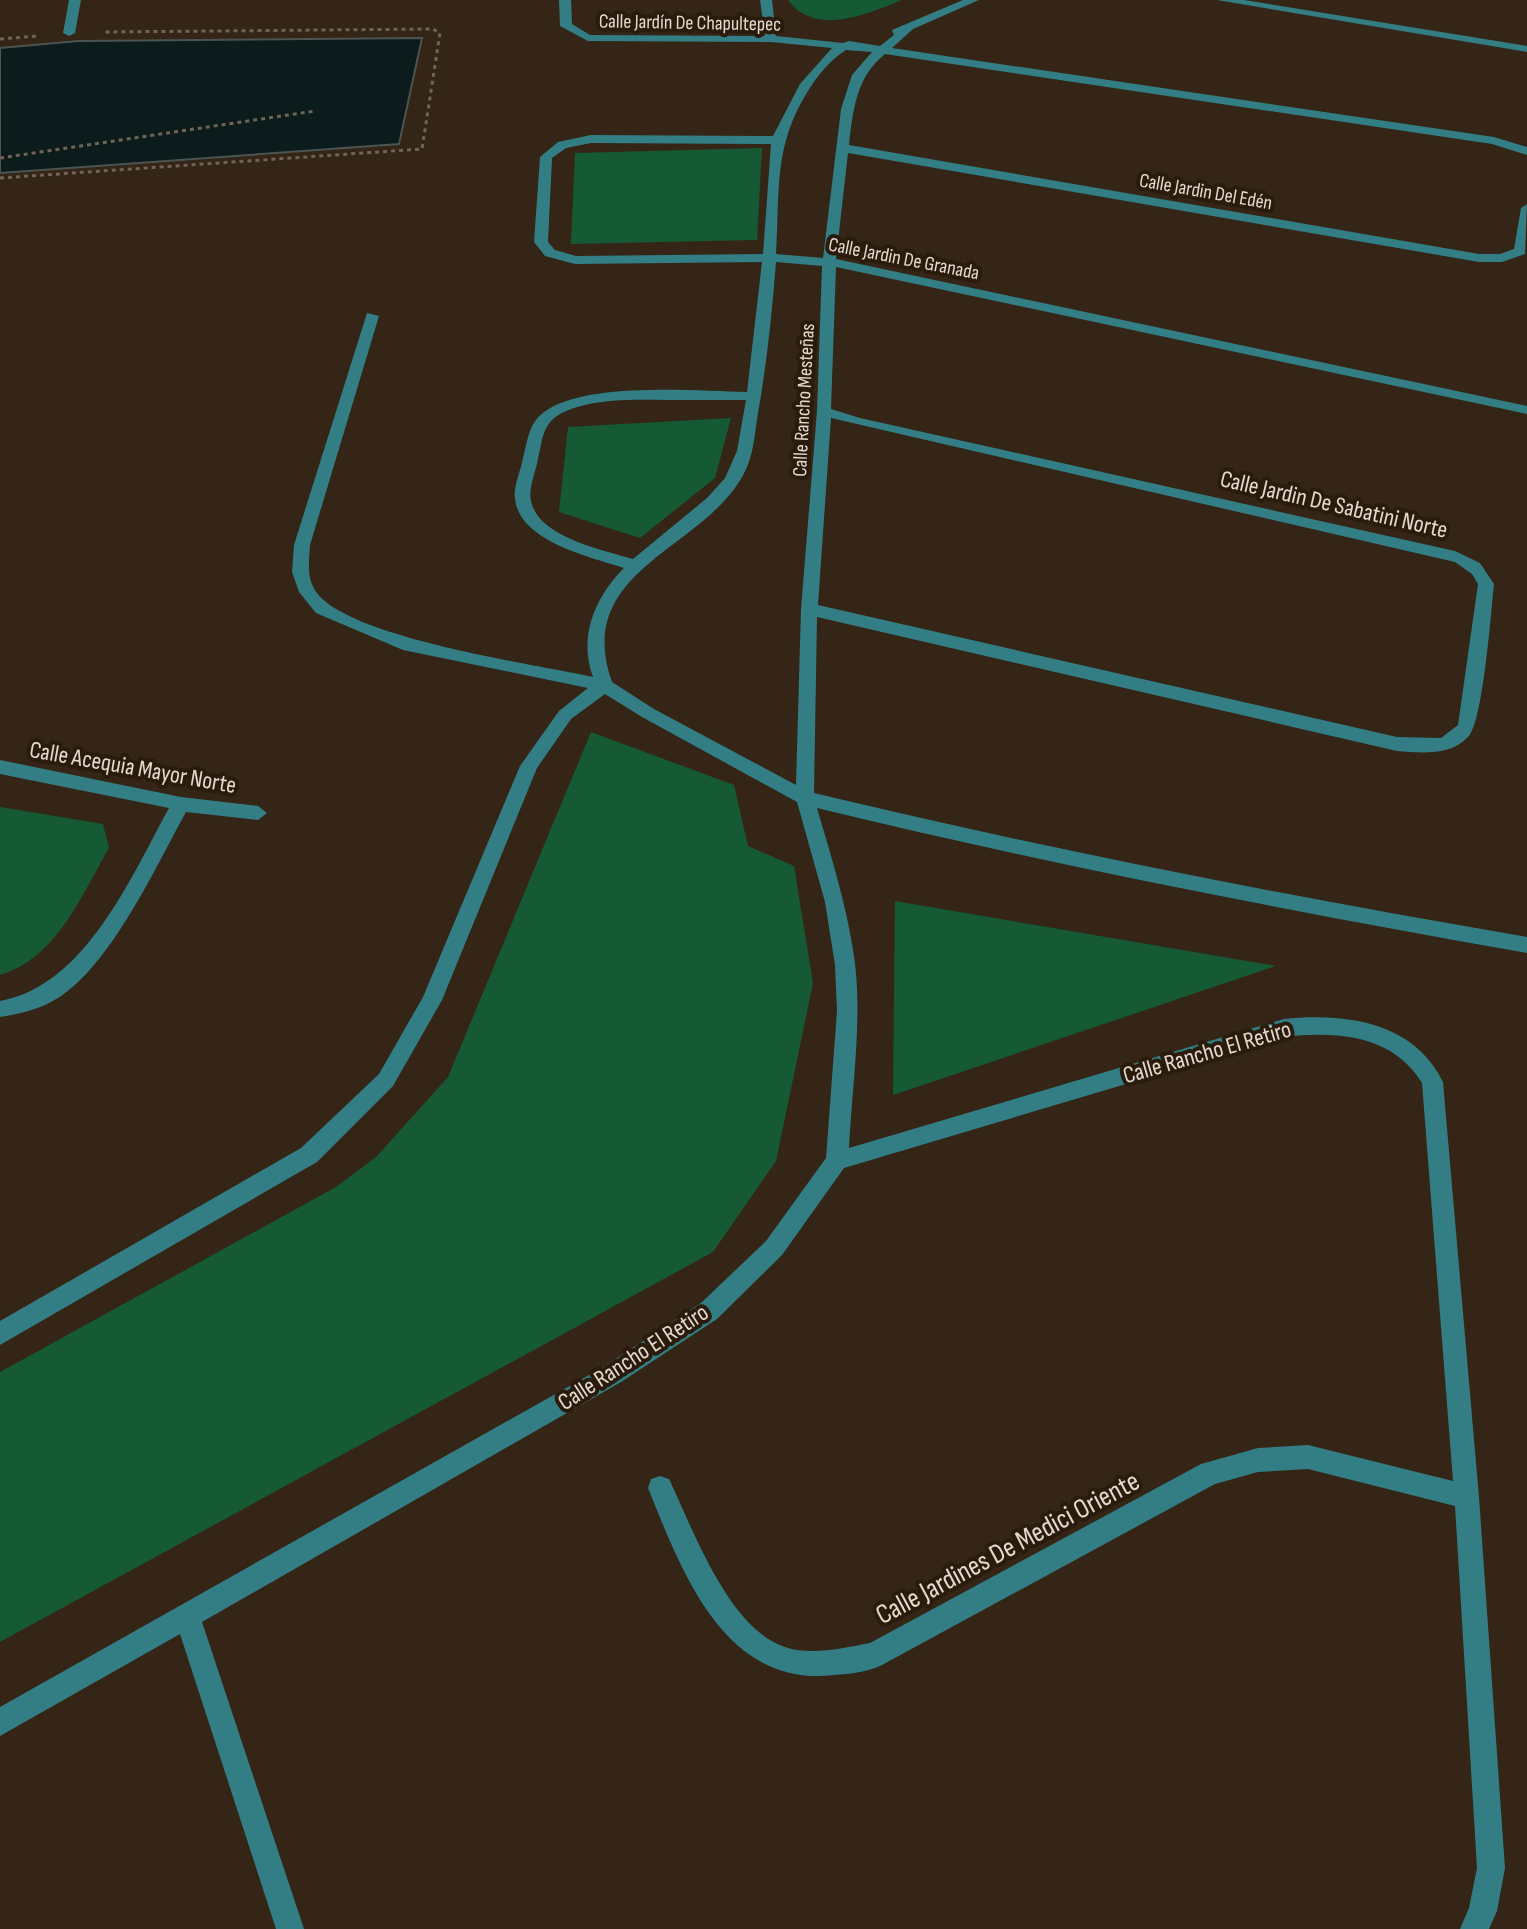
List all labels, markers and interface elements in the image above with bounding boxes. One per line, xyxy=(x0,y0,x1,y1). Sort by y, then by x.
street label: Calle Jardín De Chapultepec xyxy=(599,9,781,37)
street label: Calle Jardin Del Edén xyxy=(1137,168,1274,215)
street label: Calle Jardin De Granada xyxy=(826,233,981,285)
street label: Calle Rancho Mesteñas xyxy=(788,323,820,477)
street label: Calle Jardin De Sabatini Norte xyxy=(1217,464,1450,545)
street label: Calle Acequia Mayor Norte xyxy=(27,735,239,800)
street label: Calle Rancho El Retiro xyxy=(1120,1015,1295,1090)
street label: Calle Rancho El Retiro xyxy=(553,1298,714,1417)
street label: Calle Jardines De Medici Oriente xyxy=(870,1465,1145,1632)

